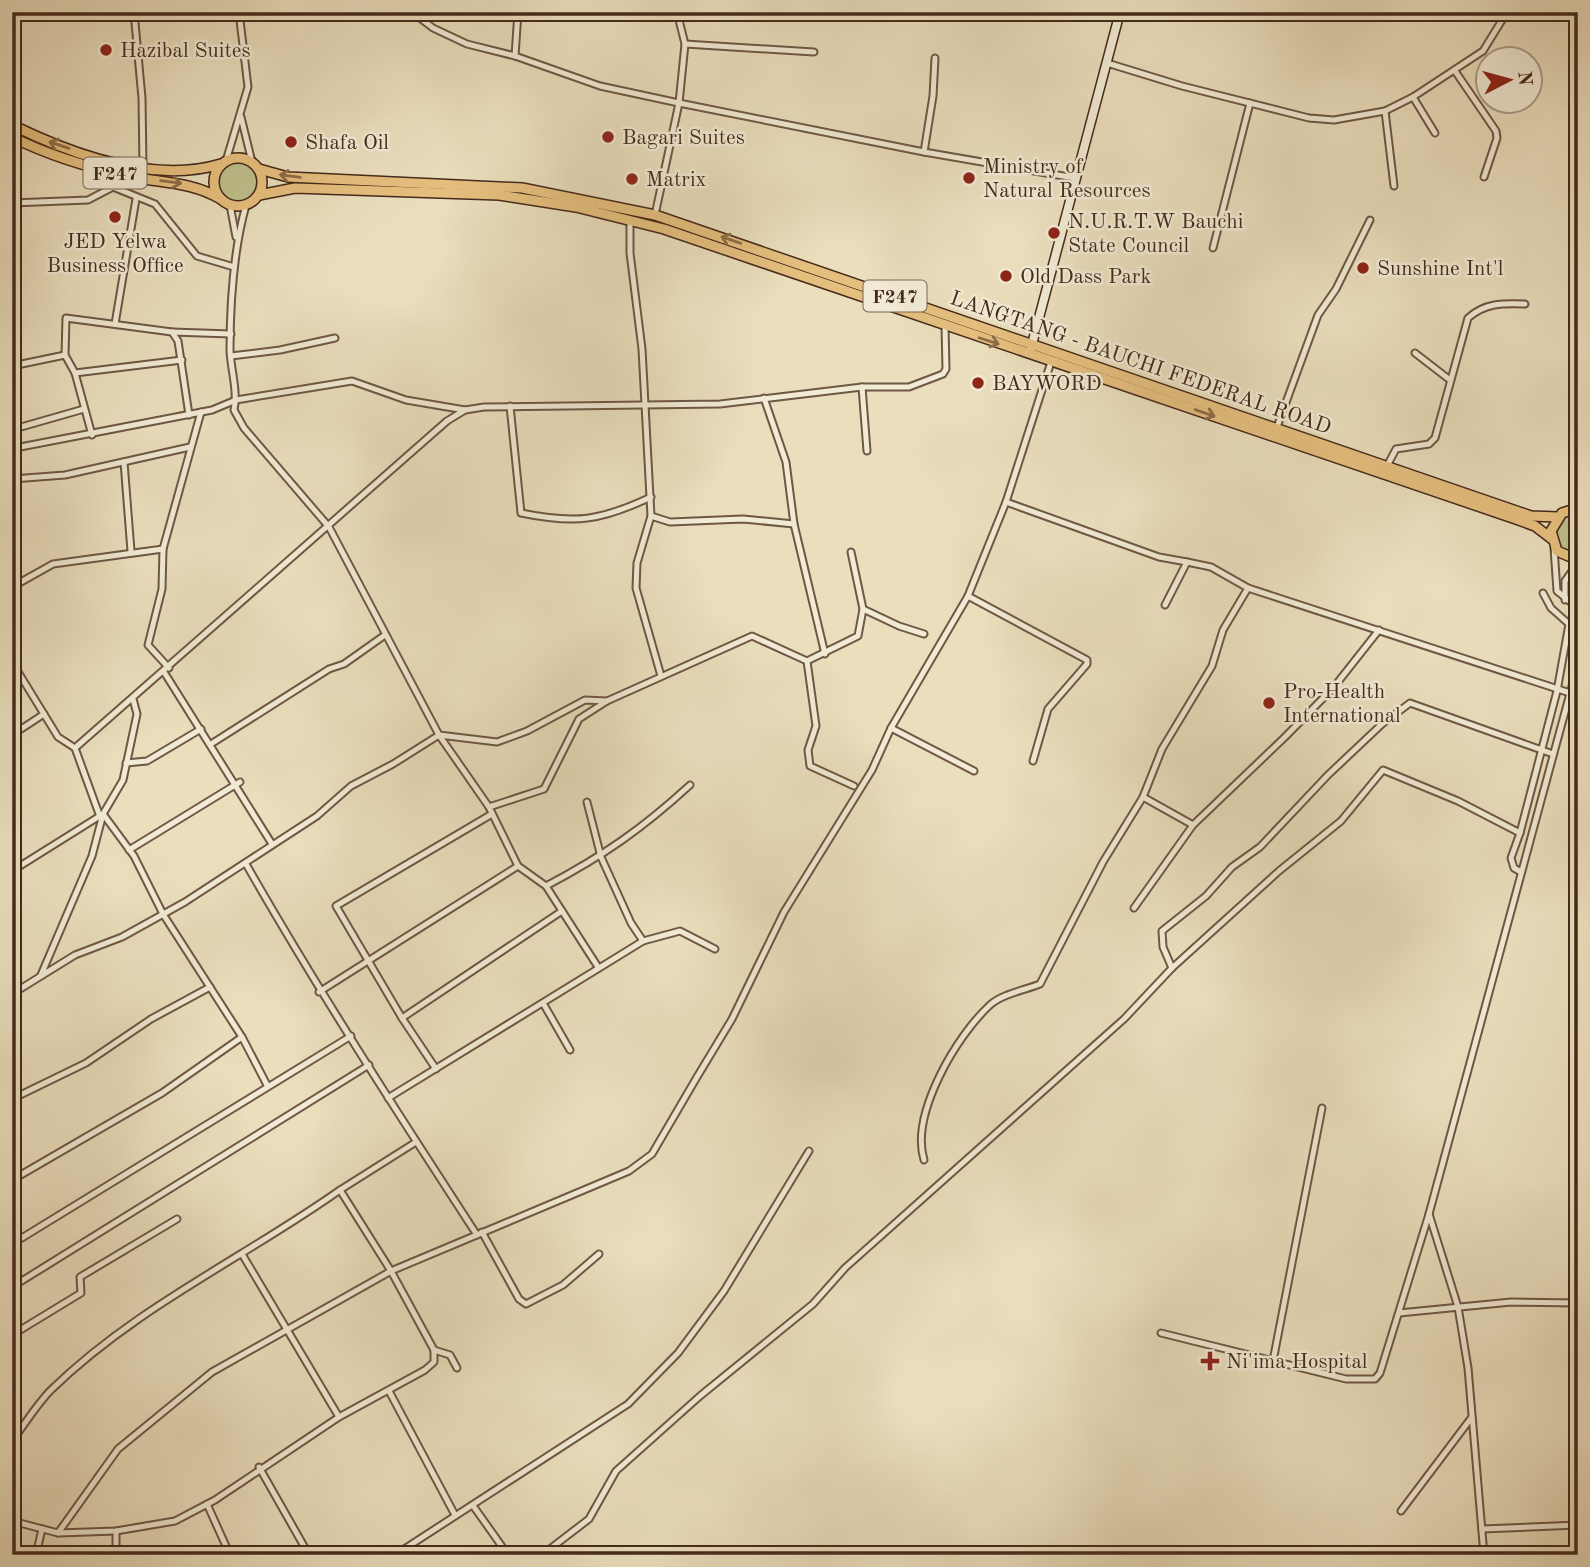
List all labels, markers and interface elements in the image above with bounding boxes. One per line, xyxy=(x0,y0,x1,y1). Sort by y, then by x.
place label: Hazibal Suites xyxy=(120,41,251,62)
marker: Hazibal Suites xyxy=(98,42,114,58)
north arrow xyxy=(1474,46,1544,116)
text: N xyxy=(1513,70,1534,87)
place label: Bagari Suites xyxy=(622,128,745,149)
marker: Bagari Suites xyxy=(600,129,616,145)
place label: Shafa Oil xyxy=(305,133,389,154)
marker: Shafa Oil xyxy=(283,134,299,150)
one-way arrow xyxy=(49,138,71,150)
place label: Ministry of Natural Resources xyxy=(983,157,1151,202)
road number: F247 xyxy=(83,158,146,188)
one-way arrow xyxy=(279,170,302,183)
place label: Matrix xyxy=(646,170,707,191)
marker: Ministry of Natural Resources xyxy=(961,170,977,186)
marker: Matrix xyxy=(624,171,640,187)
one-way arrow xyxy=(159,176,182,189)
marker: JED Yelwa Business Office xyxy=(107,209,123,225)
place label: N.U.R.T.W Bauchi State Council xyxy=(1068,212,1243,257)
marker: N.U.R.T.W Bauchi State Council xyxy=(1046,225,1062,241)
place label: JED Yelwa Business Office xyxy=(46,232,184,277)
one-way arrow xyxy=(720,233,742,246)
place label: Sunshine Int'l xyxy=(1377,259,1504,280)
marker: Sunshine Int'l xyxy=(1355,260,1371,276)
place label: Old Dass Park xyxy=(1020,267,1151,288)
marker: Old Dass Park xyxy=(998,268,1014,284)
road number: F247 xyxy=(864,280,926,312)
street label: LANGTANG - BAUCHI FEDERAL ROAD xyxy=(947,288,1334,439)
one-way arrow xyxy=(978,336,1000,348)
place label: BAYWORD xyxy=(992,374,1102,395)
marker: BAYWORD xyxy=(970,375,986,391)
one-way arrow xyxy=(1194,407,1216,420)
place label: Pro-Health International xyxy=(1283,682,1401,727)
marker: Pro-Health International xyxy=(1261,695,1277,711)
marker: Ni'ima Hospital xyxy=(1200,1351,1220,1371)
place label: Ni'ima Hospital xyxy=(1226,1352,1368,1373)

